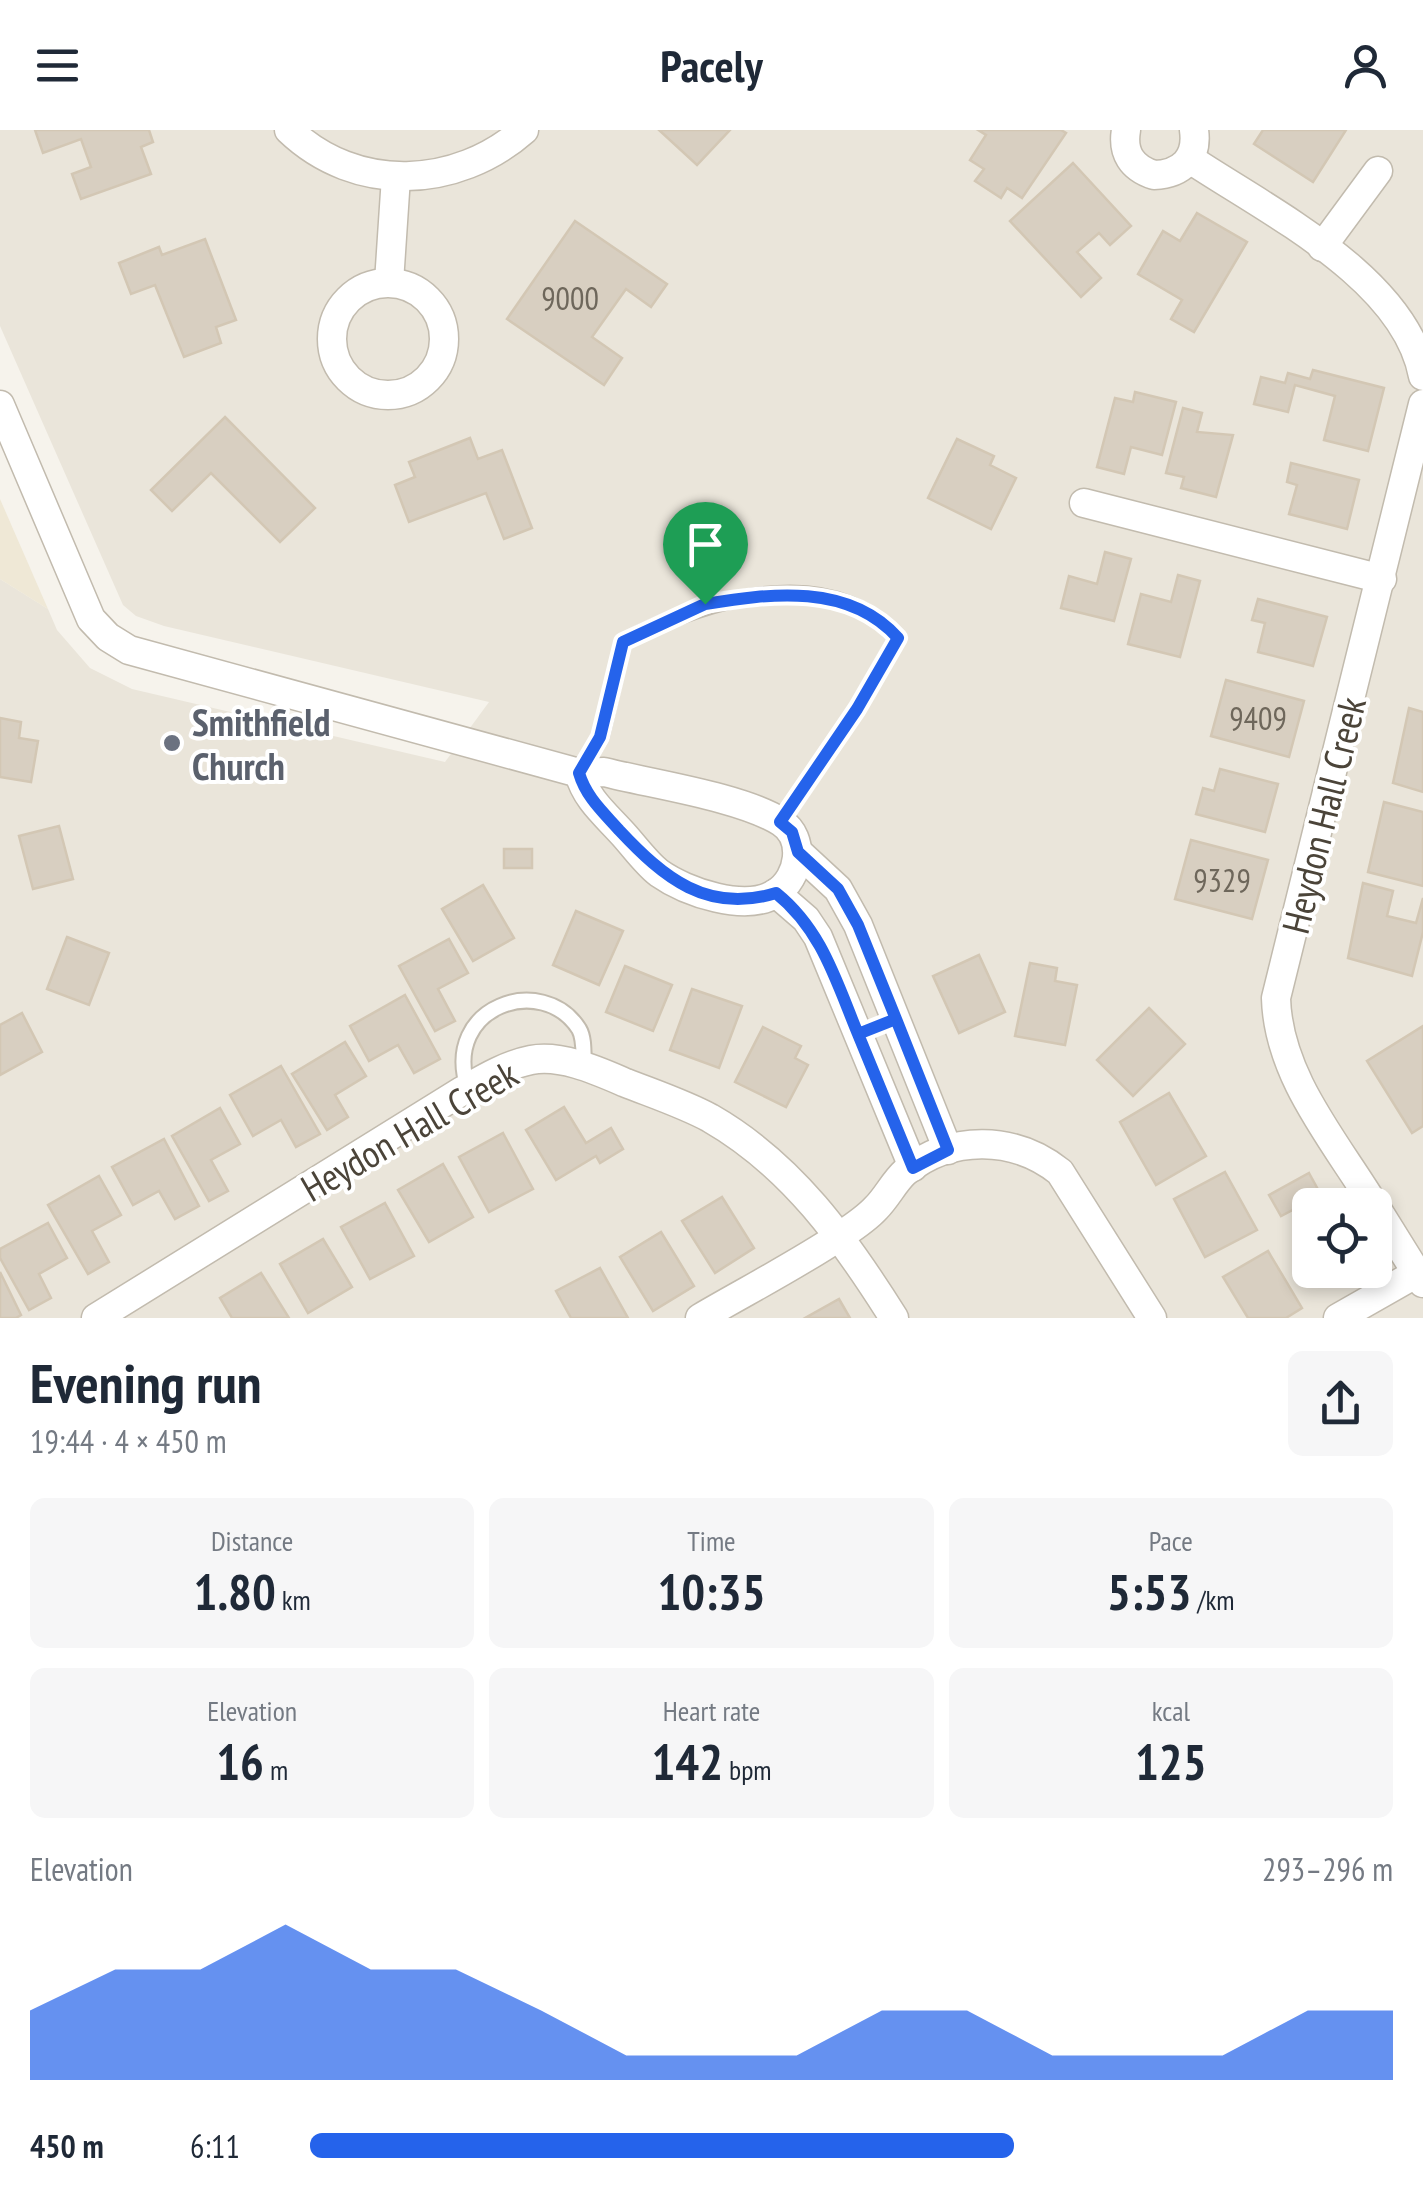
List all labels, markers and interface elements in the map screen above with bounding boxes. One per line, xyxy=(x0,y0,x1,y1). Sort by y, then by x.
text: Pacely xyxy=(660,36,763,94)
icon: menu xyxy=(30,38,85,93)
icon: person xyxy=(1338,38,1393,93)
house number: 9000 xyxy=(541,277,599,319)
pin xyxy=(663,502,748,605)
icon: arrive xyxy=(678,517,733,572)
street label: Heydon Hall Creek xyxy=(1270,692,1376,938)
place label: Smithfield Church xyxy=(192,697,330,790)
house number: 9409 xyxy=(1229,697,1287,739)
marker: Smithfield Church xyxy=(161,732,183,754)
house number: 9329 xyxy=(1193,859,1251,901)
street label: Heydon Hall Creek xyxy=(292,1048,526,1212)
map controls xyxy=(1292,1188,1392,1288)
button: locate xyxy=(1292,1188,1392,1288)
text: Evening run xyxy=(30,1347,262,1418)
button: share xyxy=(1288,1351,1393,1456)
text: 19:44 · 4 × 450 m xyxy=(30,1420,227,1462)
text: Distance xyxy=(211,1522,293,1559)
text: Time xyxy=(687,1522,736,1559)
text: Pace xyxy=(1149,1522,1193,1559)
text: 1.80 xyxy=(193,1559,276,1624)
text: 10:35 xyxy=(657,1559,766,1624)
text: 5:53 xyxy=(1107,1559,1191,1624)
text: km xyxy=(276,1581,311,1618)
text: /km xyxy=(1191,1581,1235,1618)
text: Elevation xyxy=(207,1692,297,1729)
text: Heart rate xyxy=(663,1692,760,1729)
text: kcal xyxy=(1152,1692,1190,1729)
text: 16 xyxy=(216,1729,264,1794)
text: 142 xyxy=(651,1729,723,1794)
text: 125 xyxy=(1135,1729,1207,1794)
text: m xyxy=(264,1751,288,1788)
text: bpm xyxy=(723,1751,772,1788)
text: Elevation xyxy=(30,1848,133,1890)
text: 293–296 m xyxy=(1262,1848,1393,1890)
text: 450 m xyxy=(30,2125,104,2167)
text: 6:11 xyxy=(190,2125,240,2167)

